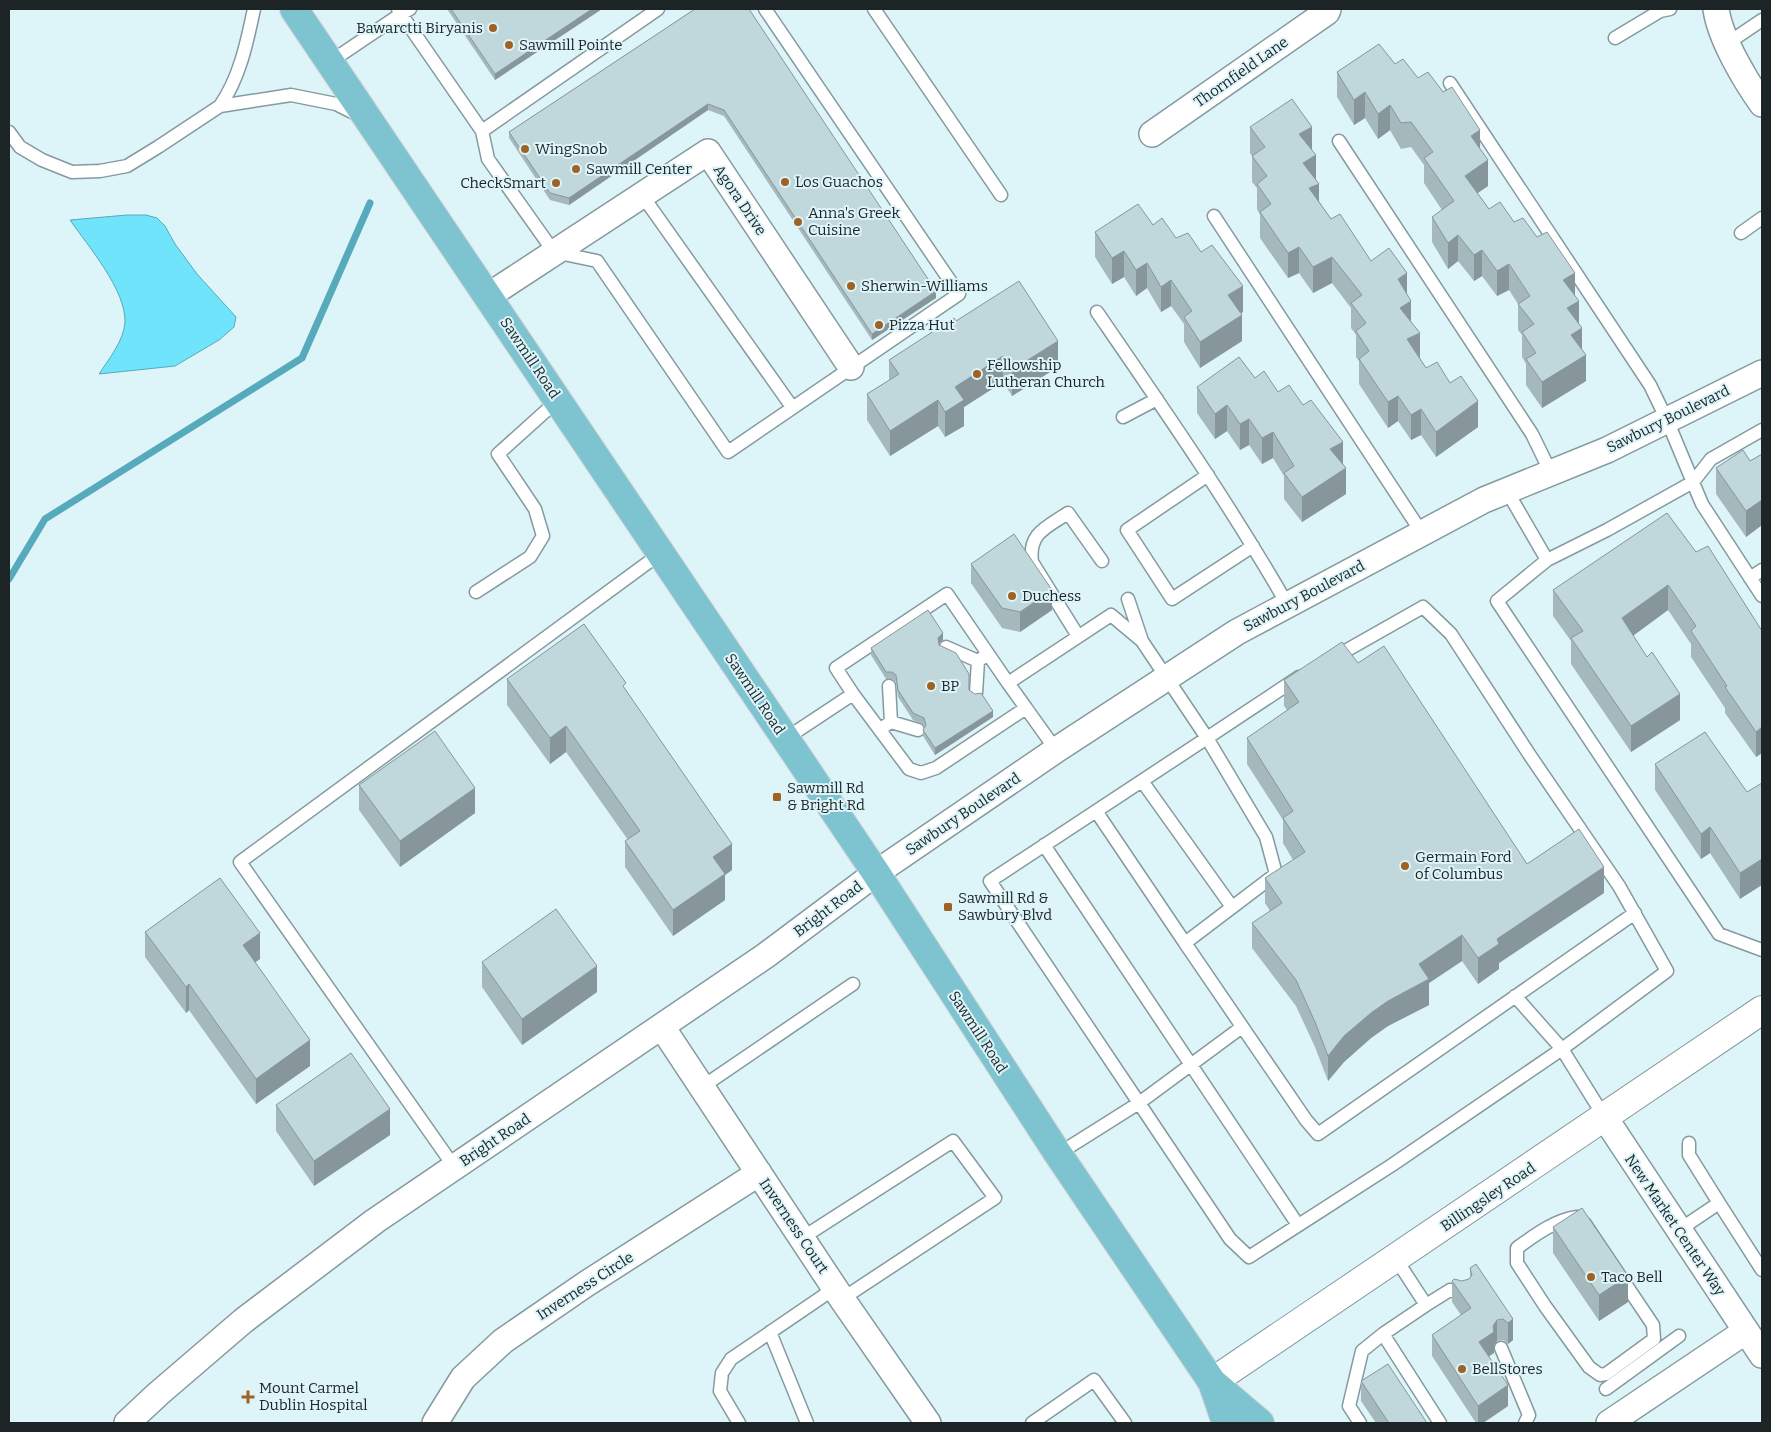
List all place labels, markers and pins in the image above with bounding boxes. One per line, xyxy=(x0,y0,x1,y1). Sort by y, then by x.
place label: Bawarctti Biryanis xyxy=(356,19,483,37)
marker: Bawarctti Biryanis xyxy=(487,22,499,34)
place label: Sawmill Pointe xyxy=(519,36,623,54)
marker: Sawmill Pointe xyxy=(503,39,515,51)
place label: WingSnob xyxy=(535,140,607,158)
marker: WingSnob xyxy=(519,143,531,155)
place label: Sawmill Center xyxy=(586,160,692,178)
marker: Sawmill Center xyxy=(570,163,582,175)
place label: Los Guachos xyxy=(795,173,883,191)
place label: CheckSmart xyxy=(460,174,547,192)
marker: Los Guachos xyxy=(779,176,791,188)
marker: CheckSmart xyxy=(550,177,562,189)
place label: Anna's Greek Cuisine xyxy=(808,204,900,239)
marker: Anna's Greek Cuisine xyxy=(792,216,804,228)
place label: Sherwin-Williams xyxy=(861,277,988,295)
marker: Sherwin-Williams xyxy=(845,280,857,292)
place label: Pizza Hut xyxy=(889,316,955,334)
marker: Pizza Hut xyxy=(873,319,885,331)
place label: Fellowship Lutheran Church xyxy=(987,356,1106,391)
marker: Fellowship Lutheran Church xyxy=(971,368,983,380)
place label: Duchess xyxy=(1022,587,1081,605)
marker: Duchess xyxy=(1006,590,1018,602)
place label: BP xyxy=(941,677,959,695)
marker: BP xyxy=(925,680,937,692)
place label: Sawmill Rd & Bright Rd xyxy=(787,779,865,814)
marker: Sawmill Rd & Bright Rd xyxy=(771,791,783,803)
place label: Germain Ford of Columbus xyxy=(1415,848,1512,883)
marker: Germain Ford of Columbus xyxy=(1399,860,1411,872)
place label: Sawmill Rd & Sawbury Blvd xyxy=(958,889,1052,924)
marker: Sawmill Rd & Sawbury Blvd xyxy=(942,901,954,913)
place label: Taco Bell xyxy=(1601,1268,1663,1286)
marker: Taco Bell xyxy=(1585,1271,1597,1283)
place label: BellStores xyxy=(1472,1360,1543,1378)
marker: BellStores xyxy=(1456,1363,1468,1375)
place label: Mount Carmel Dublin Hospital xyxy=(259,1379,368,1414)
marker: Mount Carmel Dublin Hospital xyxy=(241,1390,255,1404)

